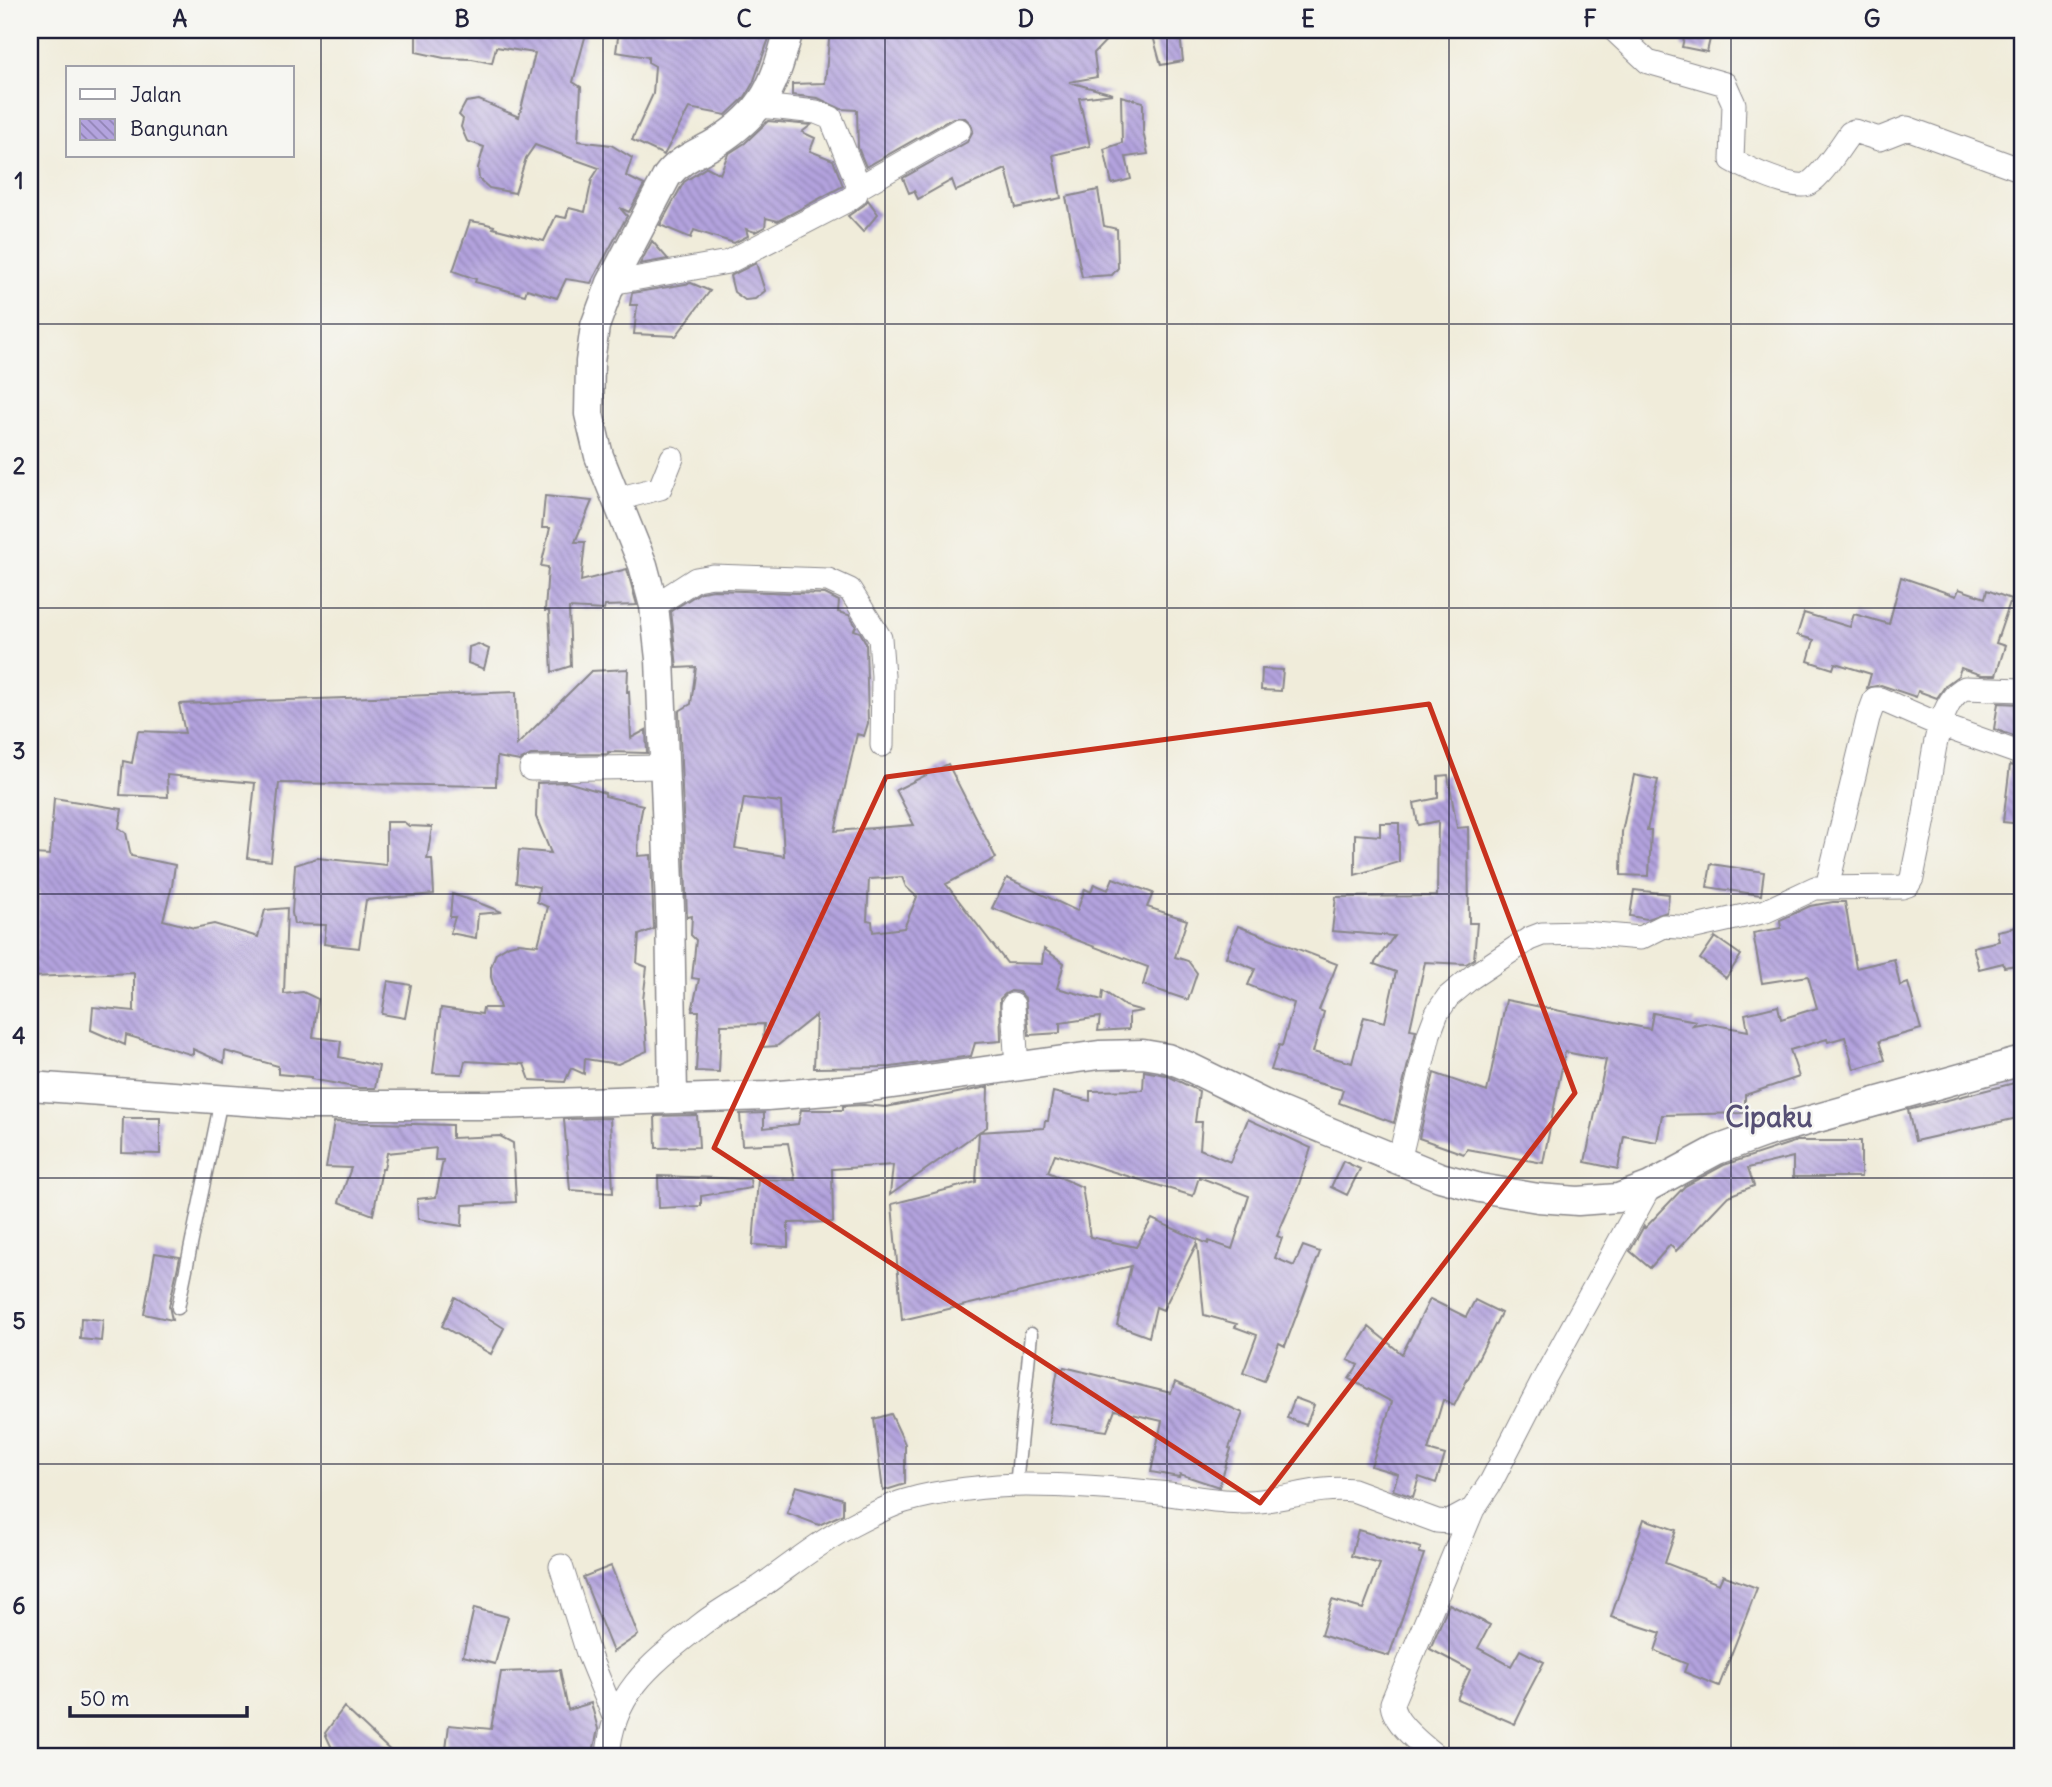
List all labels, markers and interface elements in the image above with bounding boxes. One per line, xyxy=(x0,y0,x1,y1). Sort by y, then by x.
text: A xyxy=(173,4,188,33)
text: B xyxy=(454,4,470,33)
text: C xyxy=(736,4,752,33)
text: D xyxy=(1018,4,1034,33)
text: E xyxy=(1301,4,1315,33)
text: F xyxy=(1583,4,1597,33)
text: G xyxy=(1864,4,1880,33)
legend xyxy=(66,66,294,158)
text: Jalan xyxy=(130,81,181,108)
text: Bangunan xyxy=(130,115,228,142)
text: 1 xyxy=(14,166,24,195)
text: 2 xyxy=(13,451,26,480)
text: 3 xyxy=(12,736,26,765)
text: 4 xyxy=(12,1021,26,1050)
district label: Cipaku xyxy=(1725,1099,1813,1135)
text: 5 xyxy=(12,1306,26,1335)
text: 6 xyxy=(12,1591,26,1620)
scale bar xyxy=(70,1675,247,1719)
text: 50 m xyxy=(80,1685,129,1712)

